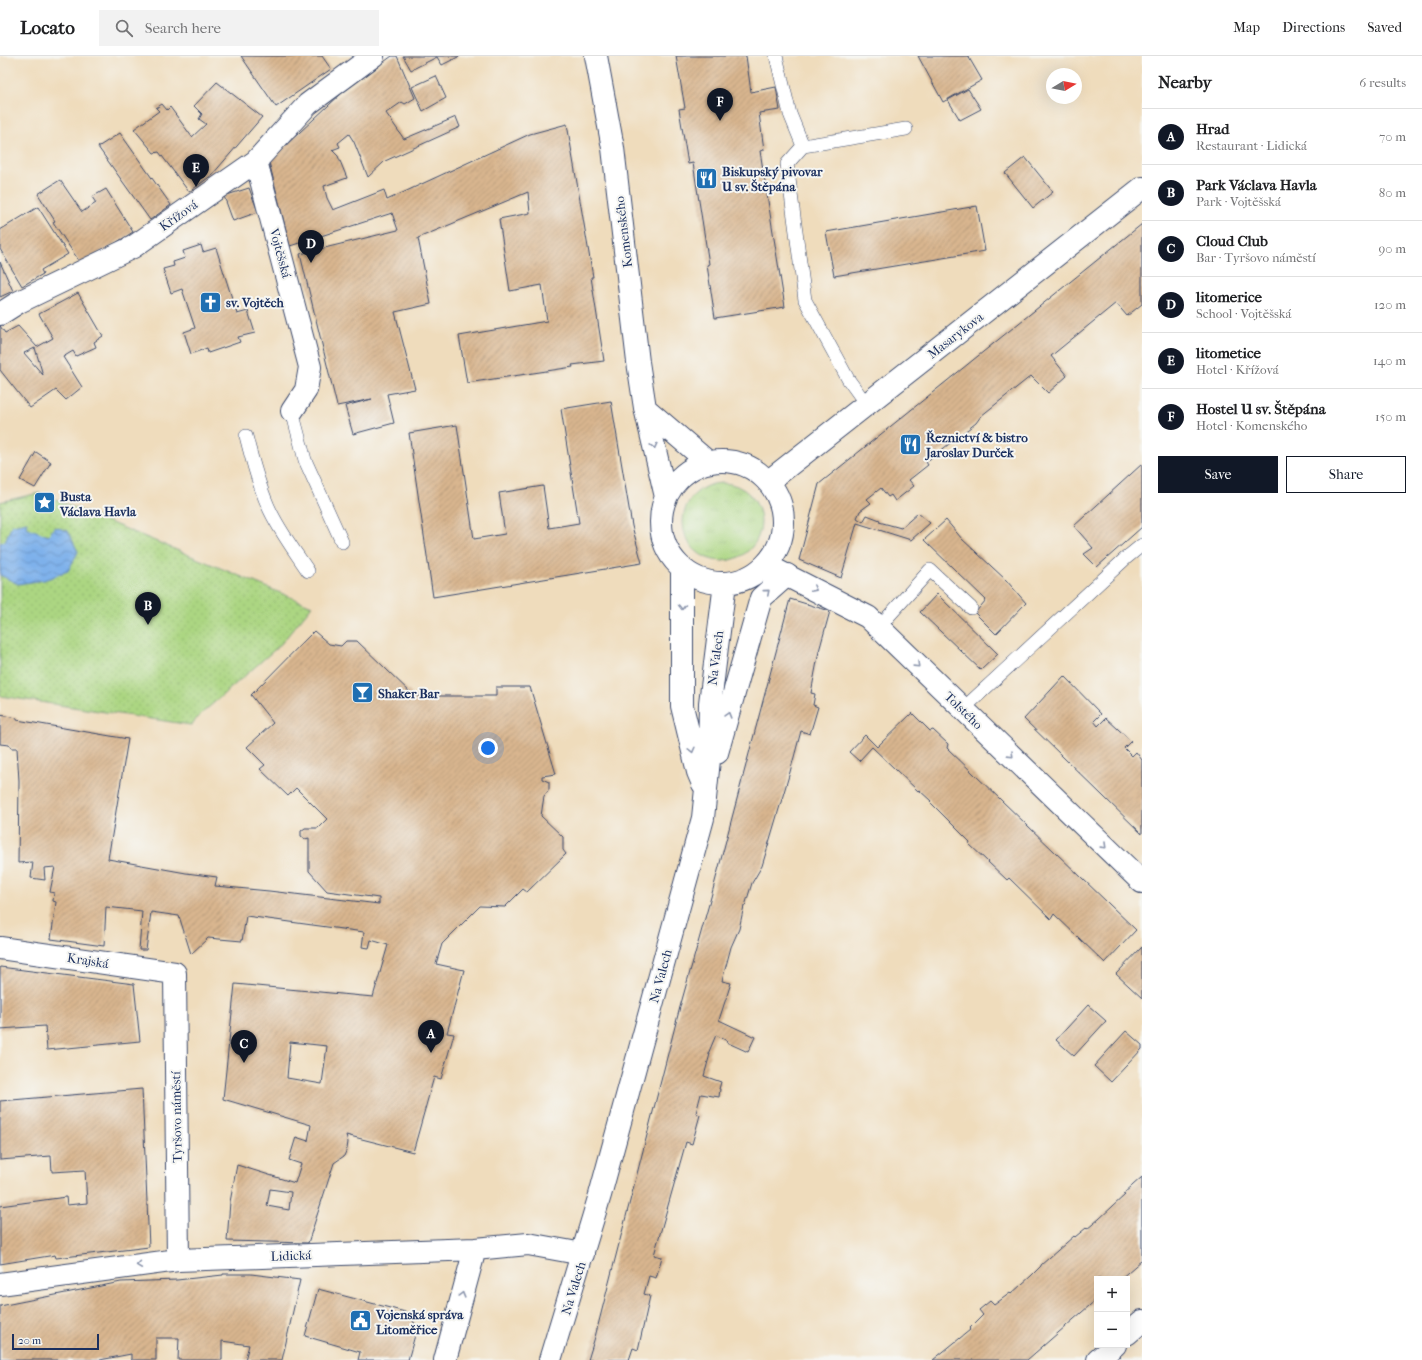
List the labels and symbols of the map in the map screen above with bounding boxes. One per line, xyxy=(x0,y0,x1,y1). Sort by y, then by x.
north arrow xyxy=(1046,68,1082,104)
pin: F xyxy=(707,88,733,121)
pin: E xyxy=(183,154,209,187)
place label: Biskupský pivovar U sv. Štěpána xyxy=(721,164,823,195)
restaurant icon: Biskupský pivovar U sv. Štěpána xyxy=(693,165,719,191)
street label: Komenského xyxy=(612,195,635,269)
street label: Křížová xyxy=(156,196,201,234)
street label: Vojtěšská xyxy=(266,226,295,281)
pin: D xyxy=(298,230,324,263)
church icon: sv. Vojtěch xyxy=(197,289,223,315)
place label: sv. Vojtěch xyxy=(226,295,284,310)
street label: Masarykova xyxy=(925,308,987,362)
place label: Řeznictví & bistro Jaroslav Durček xyxy=(924,430,1028,461)
restaurant icon: Řeznictví & bistro Jaroslav Durček xyxy=(898,431,924,457)
one-way arrow xyxy=(649,443,657,449)
place label: Busta Václava Havla xyxy=(59,489,137,519)
place icon: Busta Václava Havla xyxy=(31,490,57,516)
one-way arrow xyxy=(809,584,817,592)
one-way arrow xyxy=(763,590,770,597)
pin: B xyxy=(135,592,161,625)
one-way arrow xyxy=(678,604,686,610)
street label: Na Valech xyxy=(705,629,726,686)
one-way arrow xyxy=(912,660,920,668)
bar icon: Shaker Bar xyxy=(349,680,375,706)
place label: Shaker Bar xyxy=(378,686,440,701)
street label: Tolstého xyxy=(941,689,986,732)
one-way arrow xyxy=(723,712,732,719)
your location xyxy=(478,738,498,758)
one-way arrow xyxy=(688,747,696,753)
one-way arrow xyxy=(1006,750,1014,758)
one-way arrow xyxy=(1099,841,1107,848)
street label: Na Valech xyxy=(646,947,675,1005)
street label: Krajská xyxy=(66,950,111,971)
pin: A xyxy=(418,1020,444,1053)
pin: C xyxy=(231,1030,257,1063)
street label: Tyršovo náměstí xyxy=(168,1071,185,1163)
street label: Lidická xyxy=(270,1247,313,1264)
street label: Na Valech xyxy=(558,1259,589,1317)
one-way arrow xyxy=(136,1260,142,1269)
one-way arrow xyxy=(457,1292,466,1299)
place label: Vojenská správa Litoměřice xyxy=(375,1307,464,1337)
public building icon: Vojenská správa Litoměřice xyxy=(348,1308,374,1334)
scale bar xyxy=(12,1332,99,1351)

